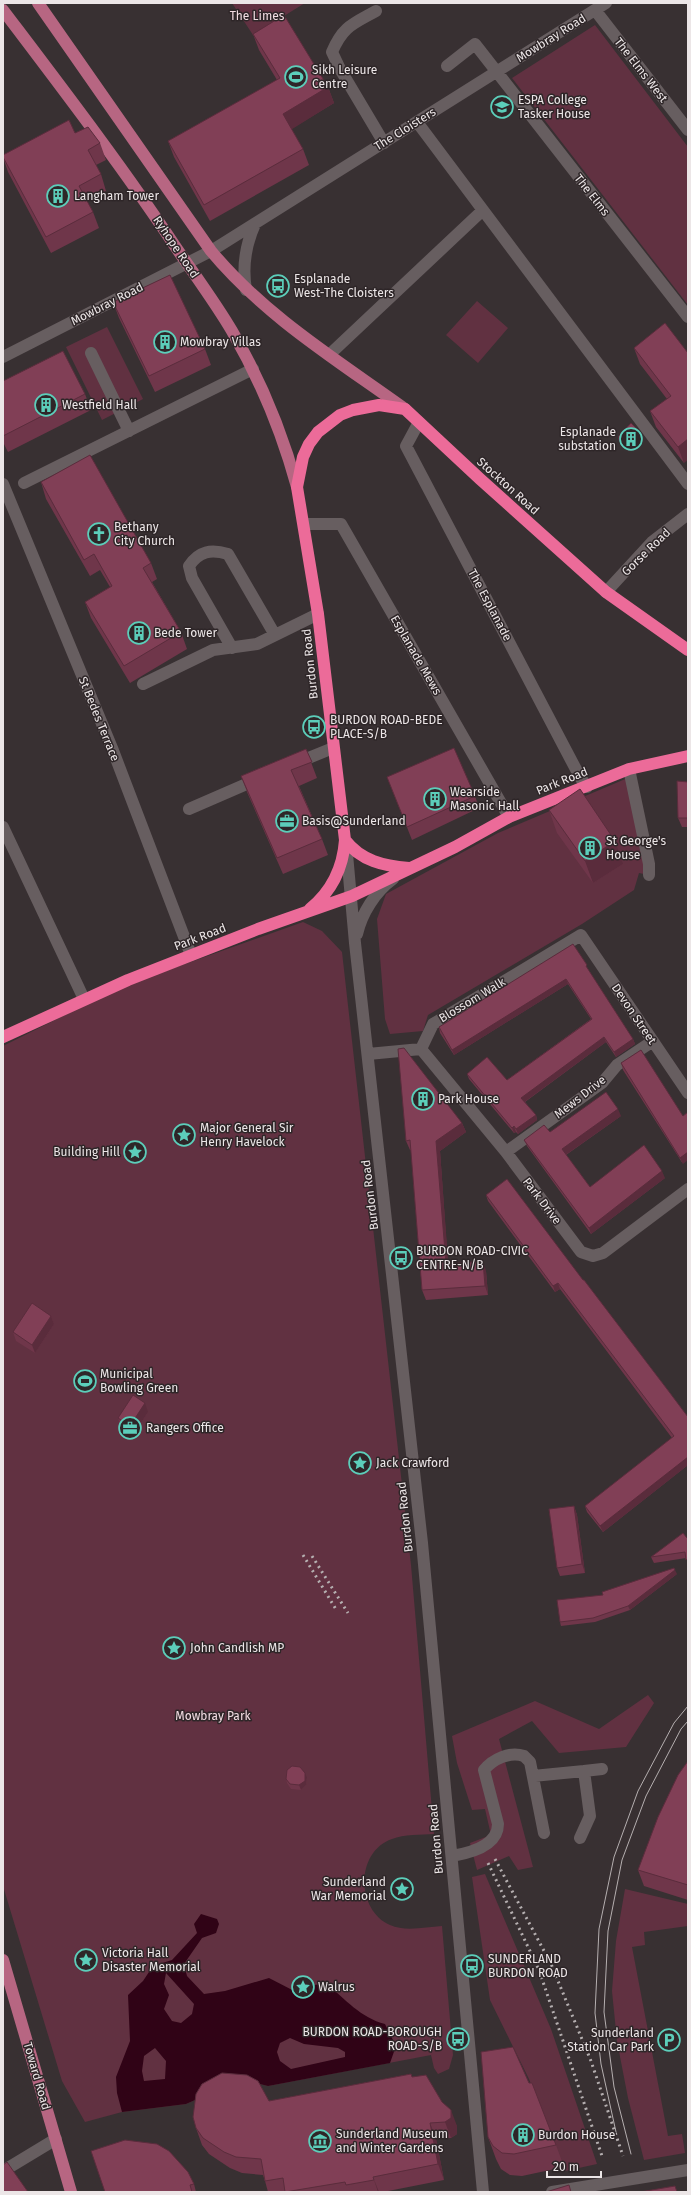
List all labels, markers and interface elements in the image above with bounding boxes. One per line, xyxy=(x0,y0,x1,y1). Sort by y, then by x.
park label: The Limes xyxy=(230,9,285,23)
street label: Mowbray Road xyxy=(514,11,588,65)
street label: The Elms West xyxy=(611,35,671,106)
place label: Sikh Leisure Centre xyxy=(312,63,377,91)
sports icon: Sikh Leisure Centre xyxy=(283,64,309,90)
place label: ESPA College Tasker House xyxy=(518,93,590,121)
school or university icon: ESPA College Tasker House xyxy=(489,94,515,120)
street label: The Cloisters xyxy=(372,104,439,153)
street label: The Elms xyxy=(571,172,613,219)
building icon: Langham Tower xyxy=(45,183,71,209)
place label: Langham Tower xyxy=(74,189,159,203)
street label: Ryhope Road xyxy=(150,213,202,281)
place label: Esplanade West-The Cloisters xyxy=(294,272,394,300)
bus stop icon: Esplanade West-The Cloisters xyxy=(265,273,291,299)
street label: Mowbray Road xyxy=(68,280,146,328)
building icon: Mowbray Villas xyxy=(152,329,178,355)
place label: Mowbray Villas xyxy=(180,335,261,349)
building icon: Westfield Hall xyxy=(33,392,59,418)
place label: Westfield Hall xyxy=(62,398,138,412)
place label: Esplanade substation xyxy=(558,425,616,453)
building icon: Esplanade substation xyxy=(618,426,644,452)
street label: Stockton Road xyxy=(474,454,542,518)
place label: Bethany City Church xyxy=(114,520,175,548)
church icon: Bethany City Church xyxy=(86,521,112,547)
street label: Gorse Road xyxy=(619,525,673,579)
street label: The Esplanade xyxy=(465,567,515,643)
street label: Esplanade Mews xyxy=(388,613,445,698)
building icon: Bede Tower xyxy=(126,620,152,646)
place label: Bede Tower xyxy=(154,626,217,640)
street label: Burdon Road xyxy=(299,628,321,700)
street label: St Bedes Terrace xyxy=(76,675,122,763)
place label: BURDON ROAD-BEDE PLACE-S/B xyxy=(330,713,443,741)
bus stop icon: BURDON ROAD-BEDE PLACE-S/B xyxy=(301,714,327,740)
street label: Park Road xyxy=(534,764,590,798)
place label: Wearside Masonic Hall xyxy=(450,785,520,813)
building icon: Wearside Masonic Hall xyxy=(422,786,448,812)
office icon: Basis@Sunderland xyxy=(274,808,300,834)
place label: Basis@Sunderland xyxy=(302,814,406,828)
place label: St George's House xyxy=(606,834,667,862)
building icon: St George's House xyxy=(577,835,603,861)
street label: Park Road xyxy=(172,921,228,953)
street label: Blossom Walk xyxy=(436,974,508,1025)
street label: Devon Street xyxy=(609,981,660,1047)
street label: Mews Drive xyxy=(551,1073,609,1121)
building icon: Park House xyxy=(410,1086,436,1112)
place label: Park House xyxy=(438,1092,499,1106)
place label: Major General Sir Henry Havelock xyxy=(200,1121,294,1149)
place icon: Major General Sir Henry Havelock xyxy=(171,1122,197,1148)
place icon: Building Hill xyxy=(122,1139,148,1165)
place label: Building Hill xyxy=(53,1145,120,1159)
street label: Burdon Road xyxy=(359,1159,381,1231)
street label: Park Drive xyxy=(520,1175,564,1227)
place label: BURDON ROAD-CIVIC CENTRE-N/B xyxy=(416,1244,528,1272)
bus stop icon: BURDON ROAD-CIVIC CENTRE-N/B xyxy=(388,1245,414,1271)
place label: Municipal Bowling Green xyxy=(100,1367,178,1395)
sports icon: Municipal Bowling Green xyxy=(72,1368,98,1394)
office icon: Rangers Office xyxy=(117,1415,143,1441)
place label: Rangers Office xyxy=(146,1421,224,1435)
place icon: Jack Crawford xyxy=(347,1450,373,1476)
place label: Jack Crawford xyxy=(376,1456,449,1470)
street label: Burdon Road xyxy=(394,1481,416,1553)
place icon: John Candlish MP xyxy=(161,1635,187,1661)
place label: John Candlish MP xyxy=(190,1641,284,1655)
park label: Mowbray Park xyxy=(175,1709,252,1723)
street label: Burdon Road xyxy=(426,1803,446,1875)
place label: Sunderland War Memorial xyxy=(311,1875,386,1903)
place icon: Sunderland War Memorial xyxy=(389,1876,415,1902)
place label: Victoria Hall Disaster Memorial xyxy=(102,1946,201,1974)
place icon: Victoria Hall Disaster Memorial xyxy=(73,1947,99,1973)
place label: SUNDERLAND BURDON ROAD xyxy=(488,1952,568,1980)
bus stop icon: SUNDERLAND BURDON ROAD xyxy=(459,1953,485,1979)
place icon: Walrus xyxy=(290,1974,316,2000)
place label: Walrus xyxy=(318,1980,355,1994)
place label: BURDON ROAD-BOROUGH ROAD-S/B xyxy=(303,2025,442,2053)
bus stop icon: BURDON ROAD-BOROUGH ROAD-S/B xyxy=(445,2026,471,2052)
place label: Sunderland Station Car Park xyxy=(567,2026,655,2054)
parking icon: Sunderland Station Car Park xyxy=(656,2027,682,2053)
street label: Toward Road xyxy=(21,2041,53,2111)
building icon: Burdon House xyxy=(510,2122,536,2148)
place label: Sunderland Museum and Winter Gardens xyxy=(336,2127,448,2155)
museum icon: Sunderland Museum and Winter Gardens xyxy=(307,2128,333,2154)
place label: Burdon House xyxy=(538,2128,615,2142)
scale bar xyxy=(547,2153,601,2179)
text: 20 m xyxy=(553,2160,579,2174)

